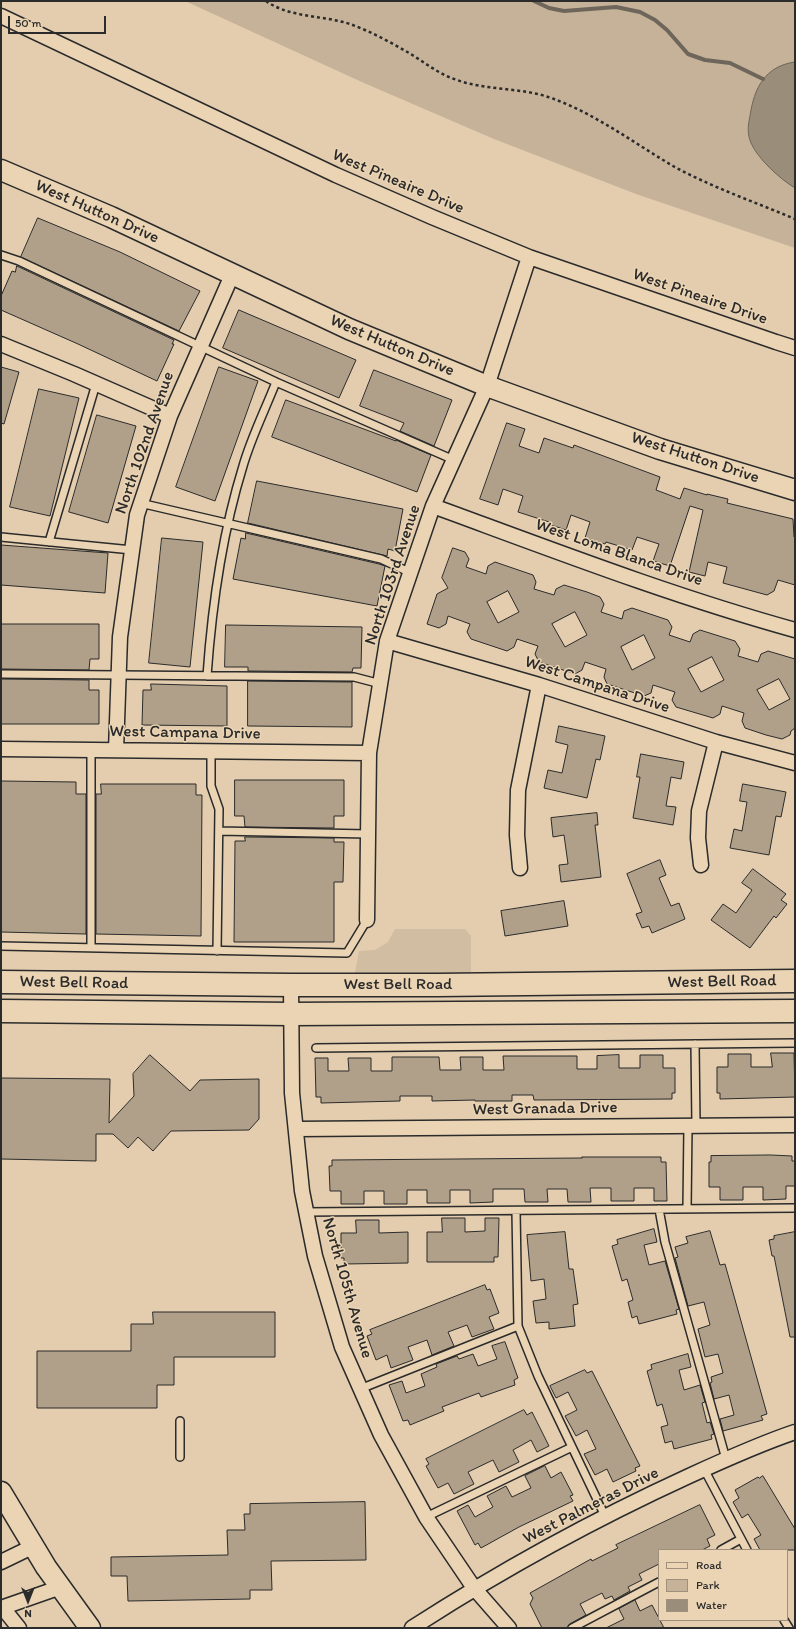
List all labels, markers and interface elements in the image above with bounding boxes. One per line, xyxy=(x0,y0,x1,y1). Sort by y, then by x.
scale bar xyxy=(10,8,108,34)
text: 50 m xyxy=(15,16,41,30)
street label: West Pineaire Drive xyxy=(329,145,467,219)
street label: West Hutton Drive xyxy=(32,176,162,248)
street label: West Pineaire Drive xyxy=(630,264,770,330)
street label: West Hutton Drive xyxy=(327,311,457,381)
street label: North 102nd Avenue xyxy=(111,369,179,517)
street label: West Hutton Drive xyxy=(628,428,762,488)
street label: North 103rd Avenue xyxy=(361,502,425,648)
street label: West Loma Blanca Drive xyxy=(533,515,705,591)
street label: West Campana Drive xyxy=(522,652,672,718)
street label: West Campana Drive xyxy=(109,721,261,745)
street label: West Bell Road xyxy=(667,971,777,993)
street label: West Bell Road xyxy=(19,972,129,994)
street label: West Bell Road xyxy=(344,975,452,995)
street label: West Granada Drive xyxy=(472,1098,618,1120)
street label: North 105th Avenue xyxy=(317,1215,377,1361)
street label: West Palmeras Drive xyxy=(520,1463,662,1549)
legend xyxy=(658,1549,788,1621)
text: Road xyxy=(696,1558,722,1572)
text: Park xyxy=(696,1578,720,1592)
north arrow xyxy=(8,1581,48,1621)
text: Water xyxy=(696,1598,727,1612)
text: N xyxy=(24,1607,32,1620)

